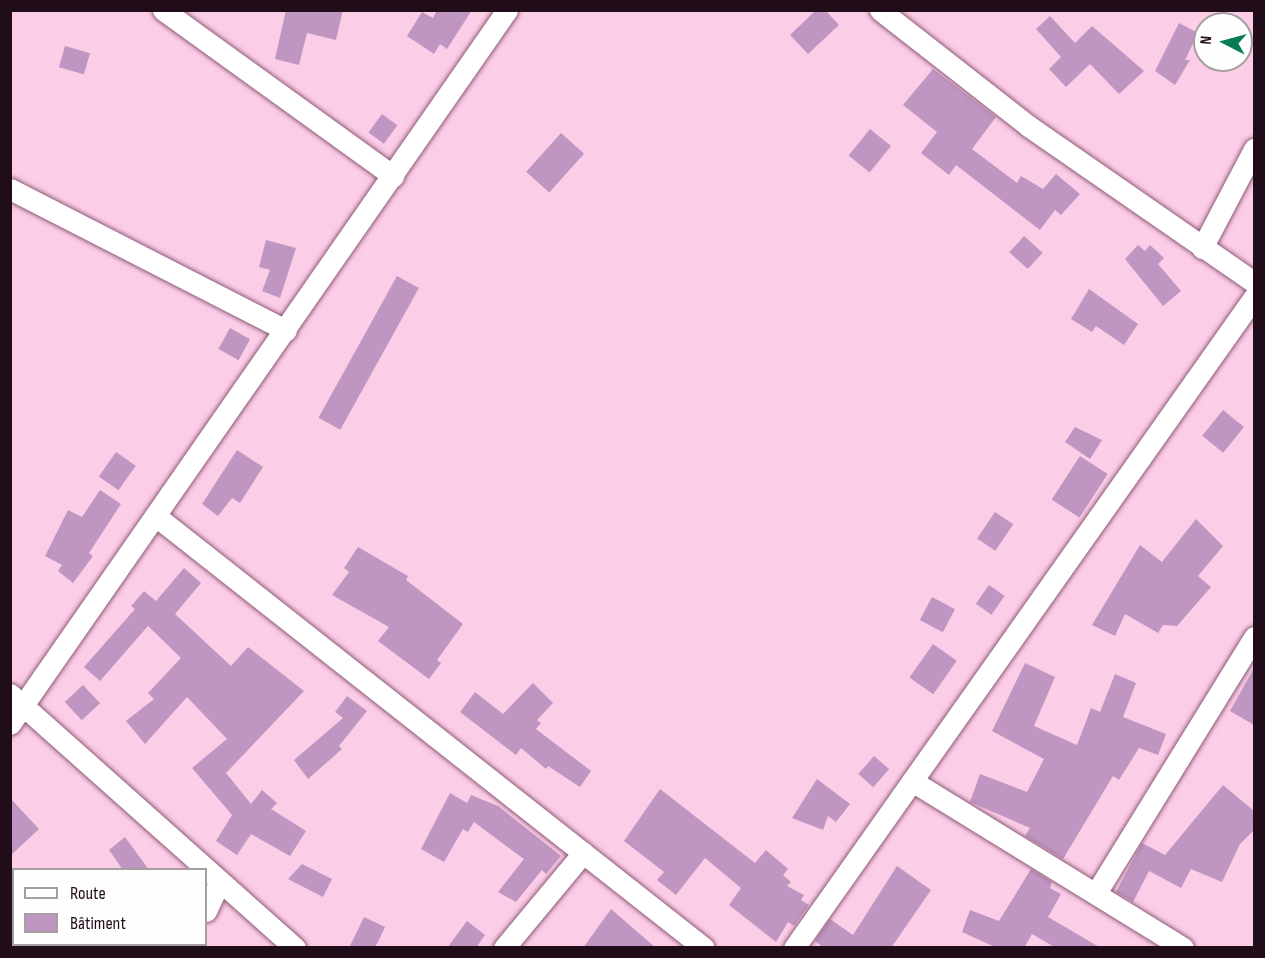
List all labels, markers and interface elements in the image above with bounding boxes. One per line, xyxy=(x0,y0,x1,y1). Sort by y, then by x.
north arrow xyxy=(1193,12,1253,72)
text: N xyxy=(1197,35,1216,46)
legend xyxy=(12,868,207,946)
text: Route xyxy=(70,883,106,904)
text: Bâtiment xyxy=(70,913,126,934)

